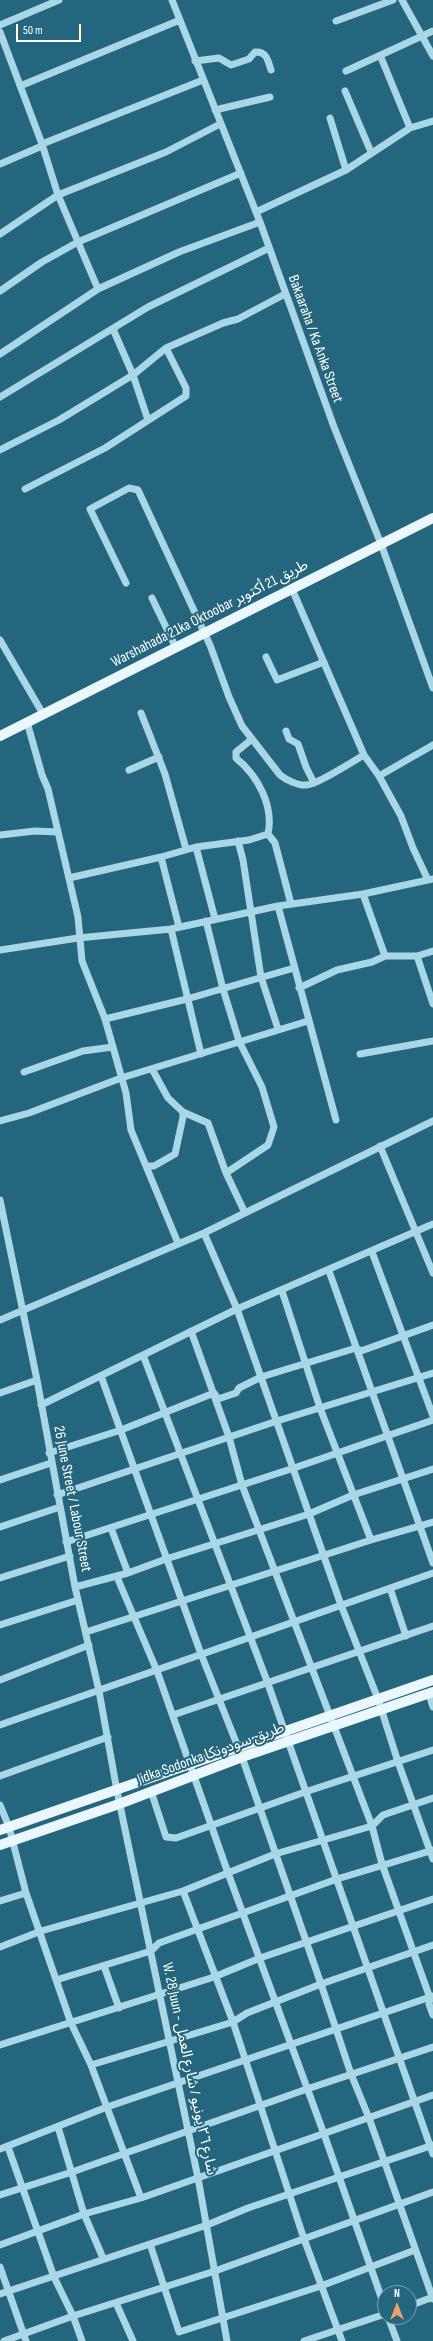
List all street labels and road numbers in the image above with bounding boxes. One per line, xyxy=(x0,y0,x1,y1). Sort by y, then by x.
street label: Bakaaraha / Ka Anka Street xyxy=(284,273,346,405)
street label: Warshahada 21ka Oktoobar طريق 21 أكتوبر xyxy=(109,556,311,672)
street label: 26 June Street / Labour Street xyxy=(49,1424,95,1574)
street label: Jidka Sodonka طريق سودونكا xyxy=(135,1719,287,1789)
street label: W. 28 Juun - شارع ٢٦ يونيو / شارع العمل xyxy=(158,1961,220,2177)

